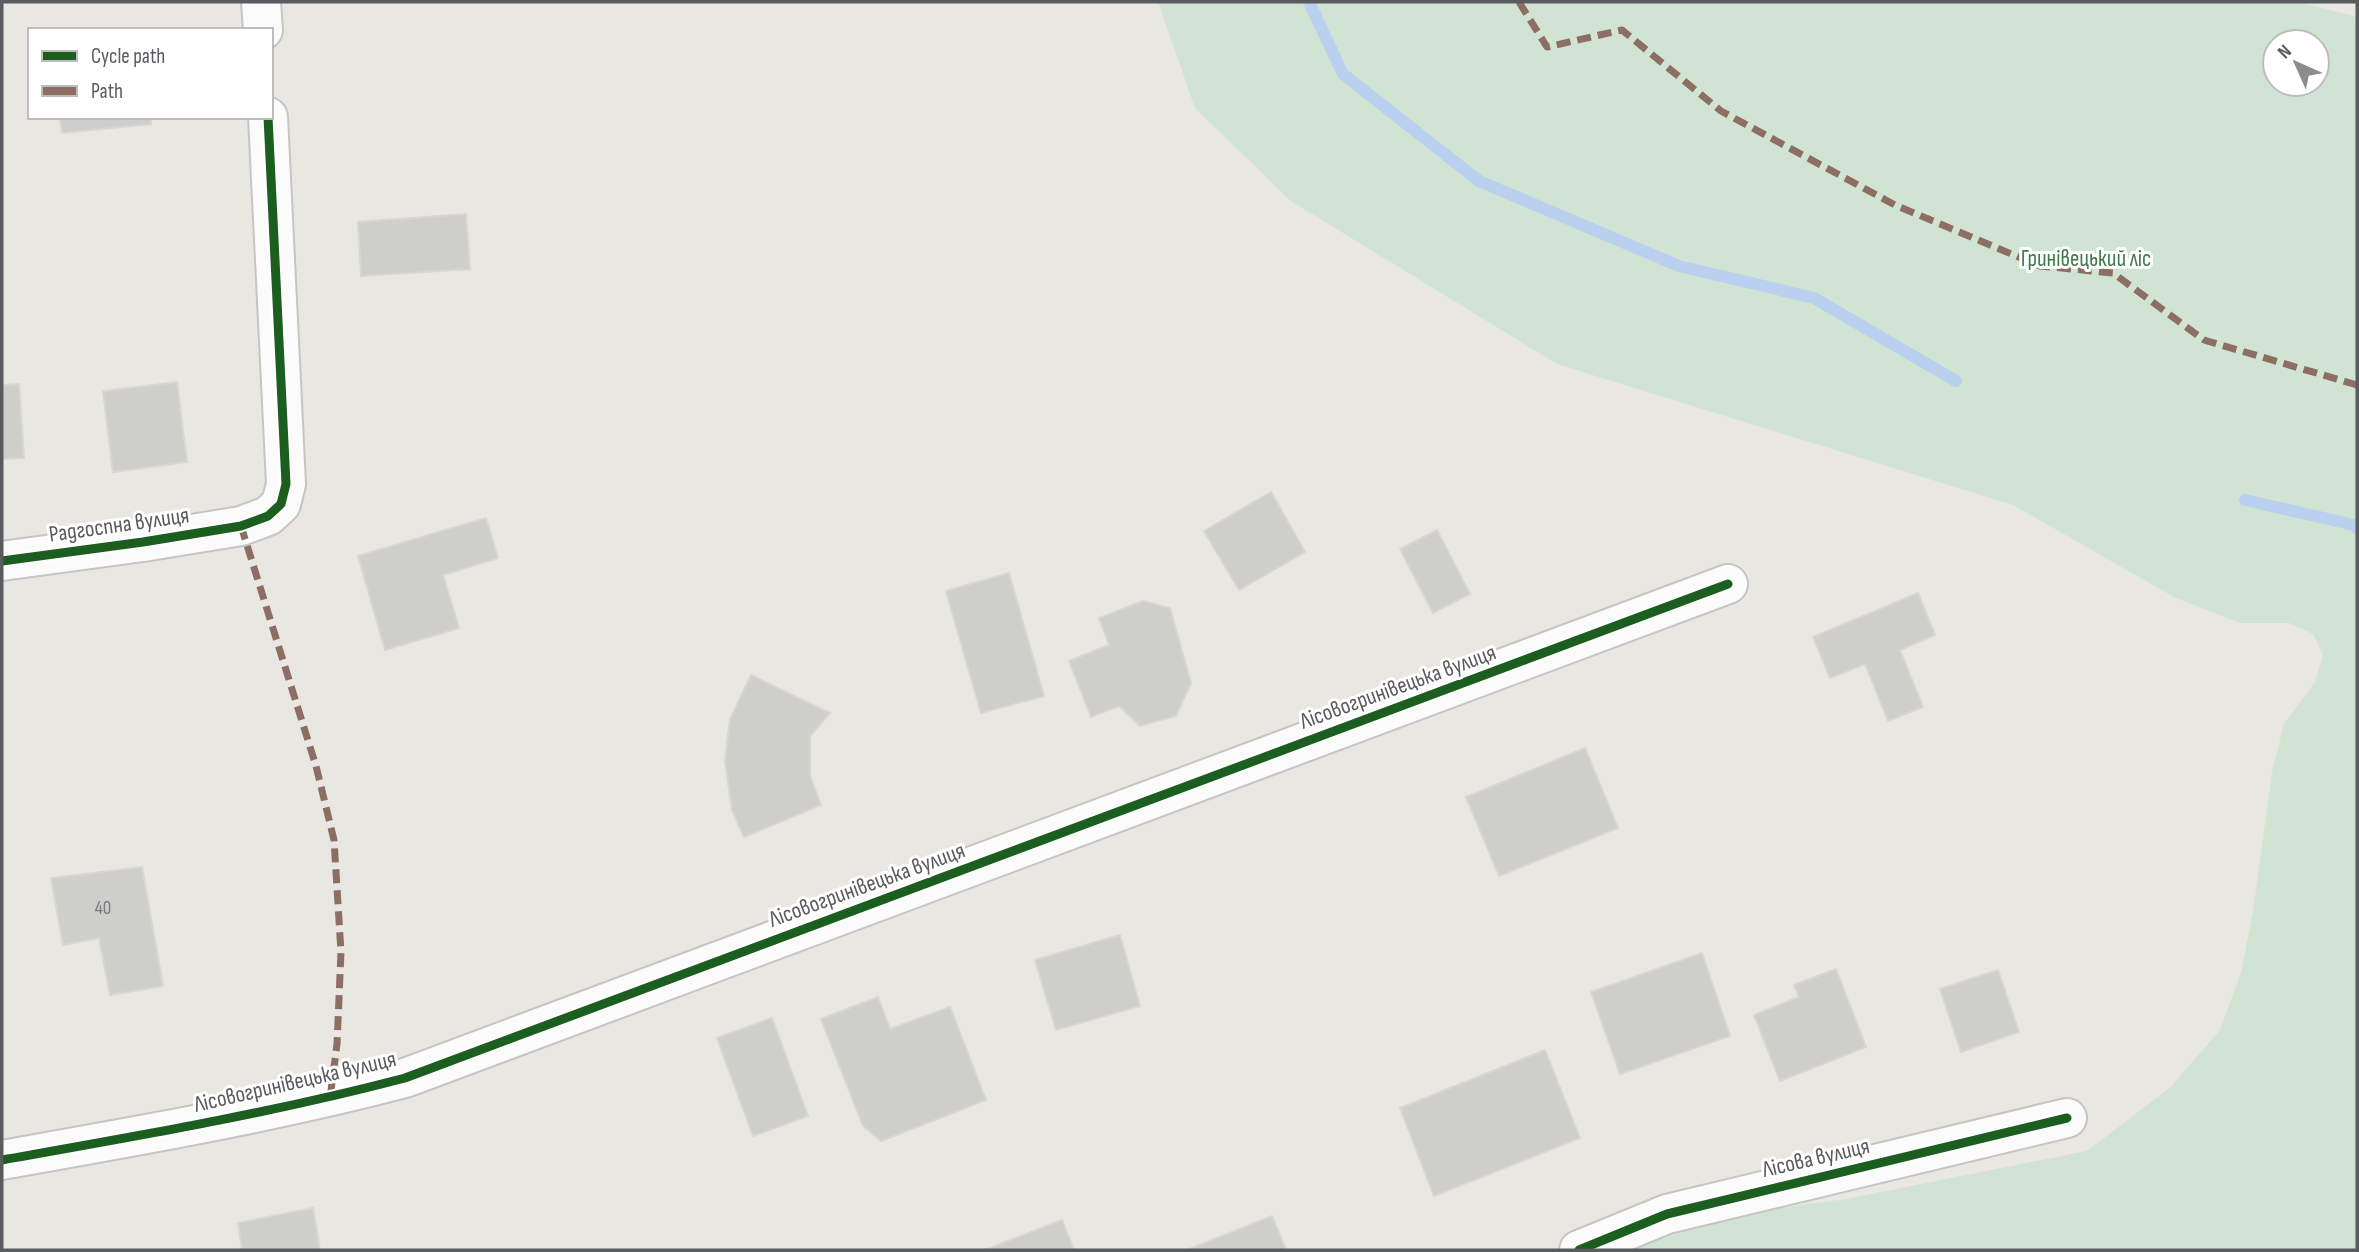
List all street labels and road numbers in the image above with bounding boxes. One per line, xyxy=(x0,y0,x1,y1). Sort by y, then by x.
street label: Радгоспна вулиця xyxy=(47,501,191,549)
street label: Лісовогринівецька вулиця xyxy=(1295,639,1500,736)
street label: Лісовогринівецька вулиця xyxy=(764,837,969,934)
street label: Лісовогринівецька вулиця xyxy=(190,1045,399,1119)
street label: Лісова вулиця xyxy=(1759,1132,1872,1184)

